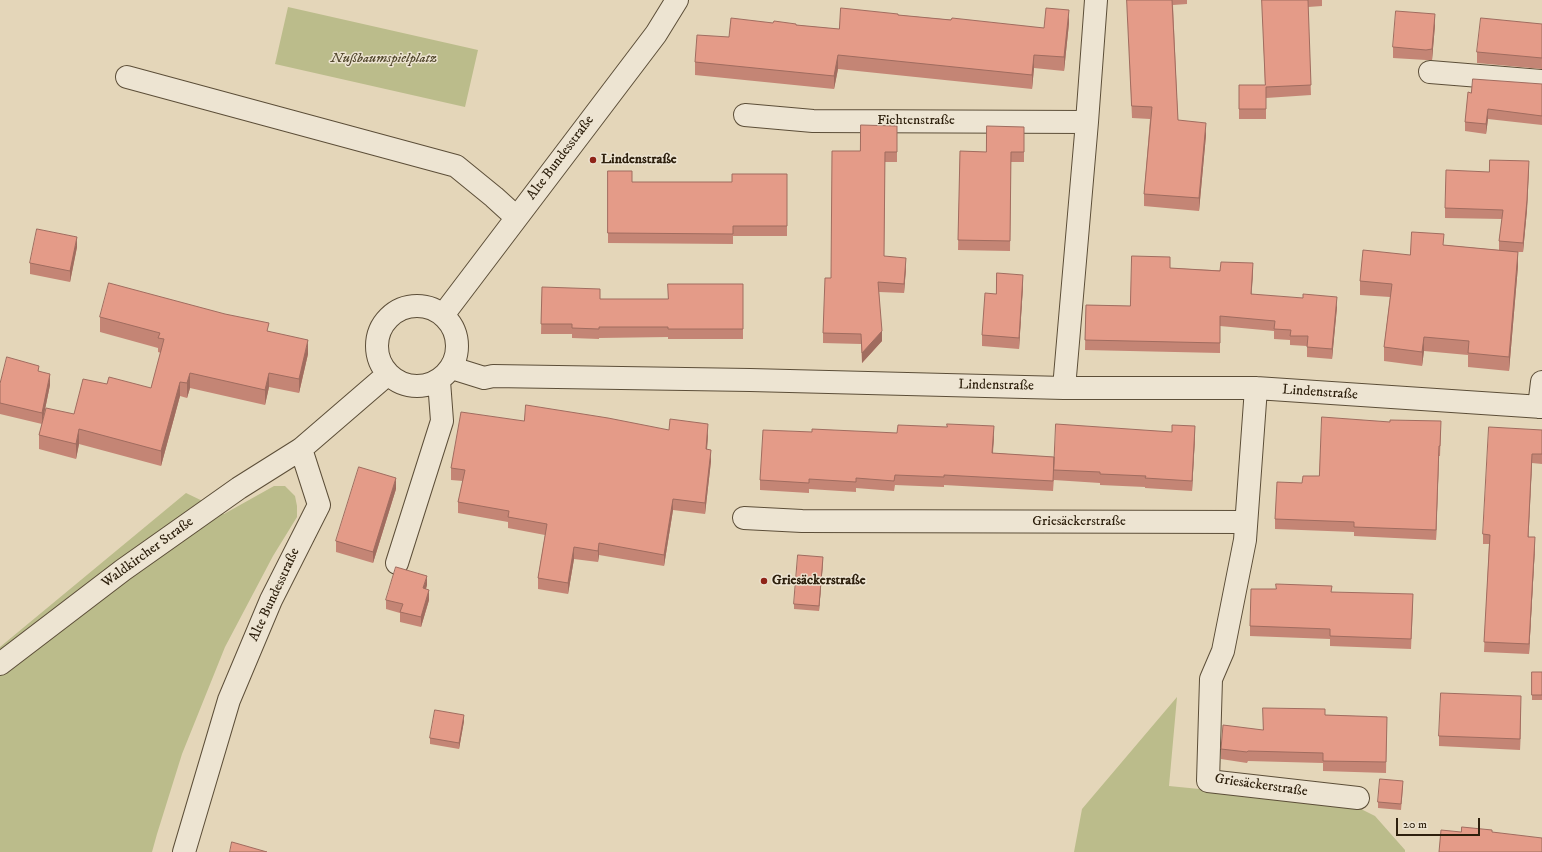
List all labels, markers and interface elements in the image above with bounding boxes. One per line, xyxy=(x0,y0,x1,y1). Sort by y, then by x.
park label: Nußbaumspielplatz xyxy=(331,51,437,67)
street label: Alte Bundesstraße xyxy=(524,113,598,203)
street label: Fichtenstraße xyxy=(877,113,955,129)
place label: Lindenstraße xyxy=(601,152,677,168)
marker: Lindenstraße xyxy=(588,155,598,165)
street label: Lindenstraße xyxy=(958,377,1034,395)
street label: Lindenstraße xyxy=(1282,382,1358,404)
street label: Waldkircher Straße xyxy=(99,514,197,592)
street label: Griesäckerstraße xyxy=(1032,514,1126,530)
street label: Alte Bundesstraße xyxy=(246,546,304,644)
place label: Griesäckerstraße xyxy=(772,573,865,589)
marker: Griesäckerstraße xyxy=(759,576,769,586)
street label: Griesäckerstraße xyxy=(1214,771,1308,801)
scale bar xyxy=(1398,810,1482,836)
text: 20 m xyxy=(1403,817,1427,832)

